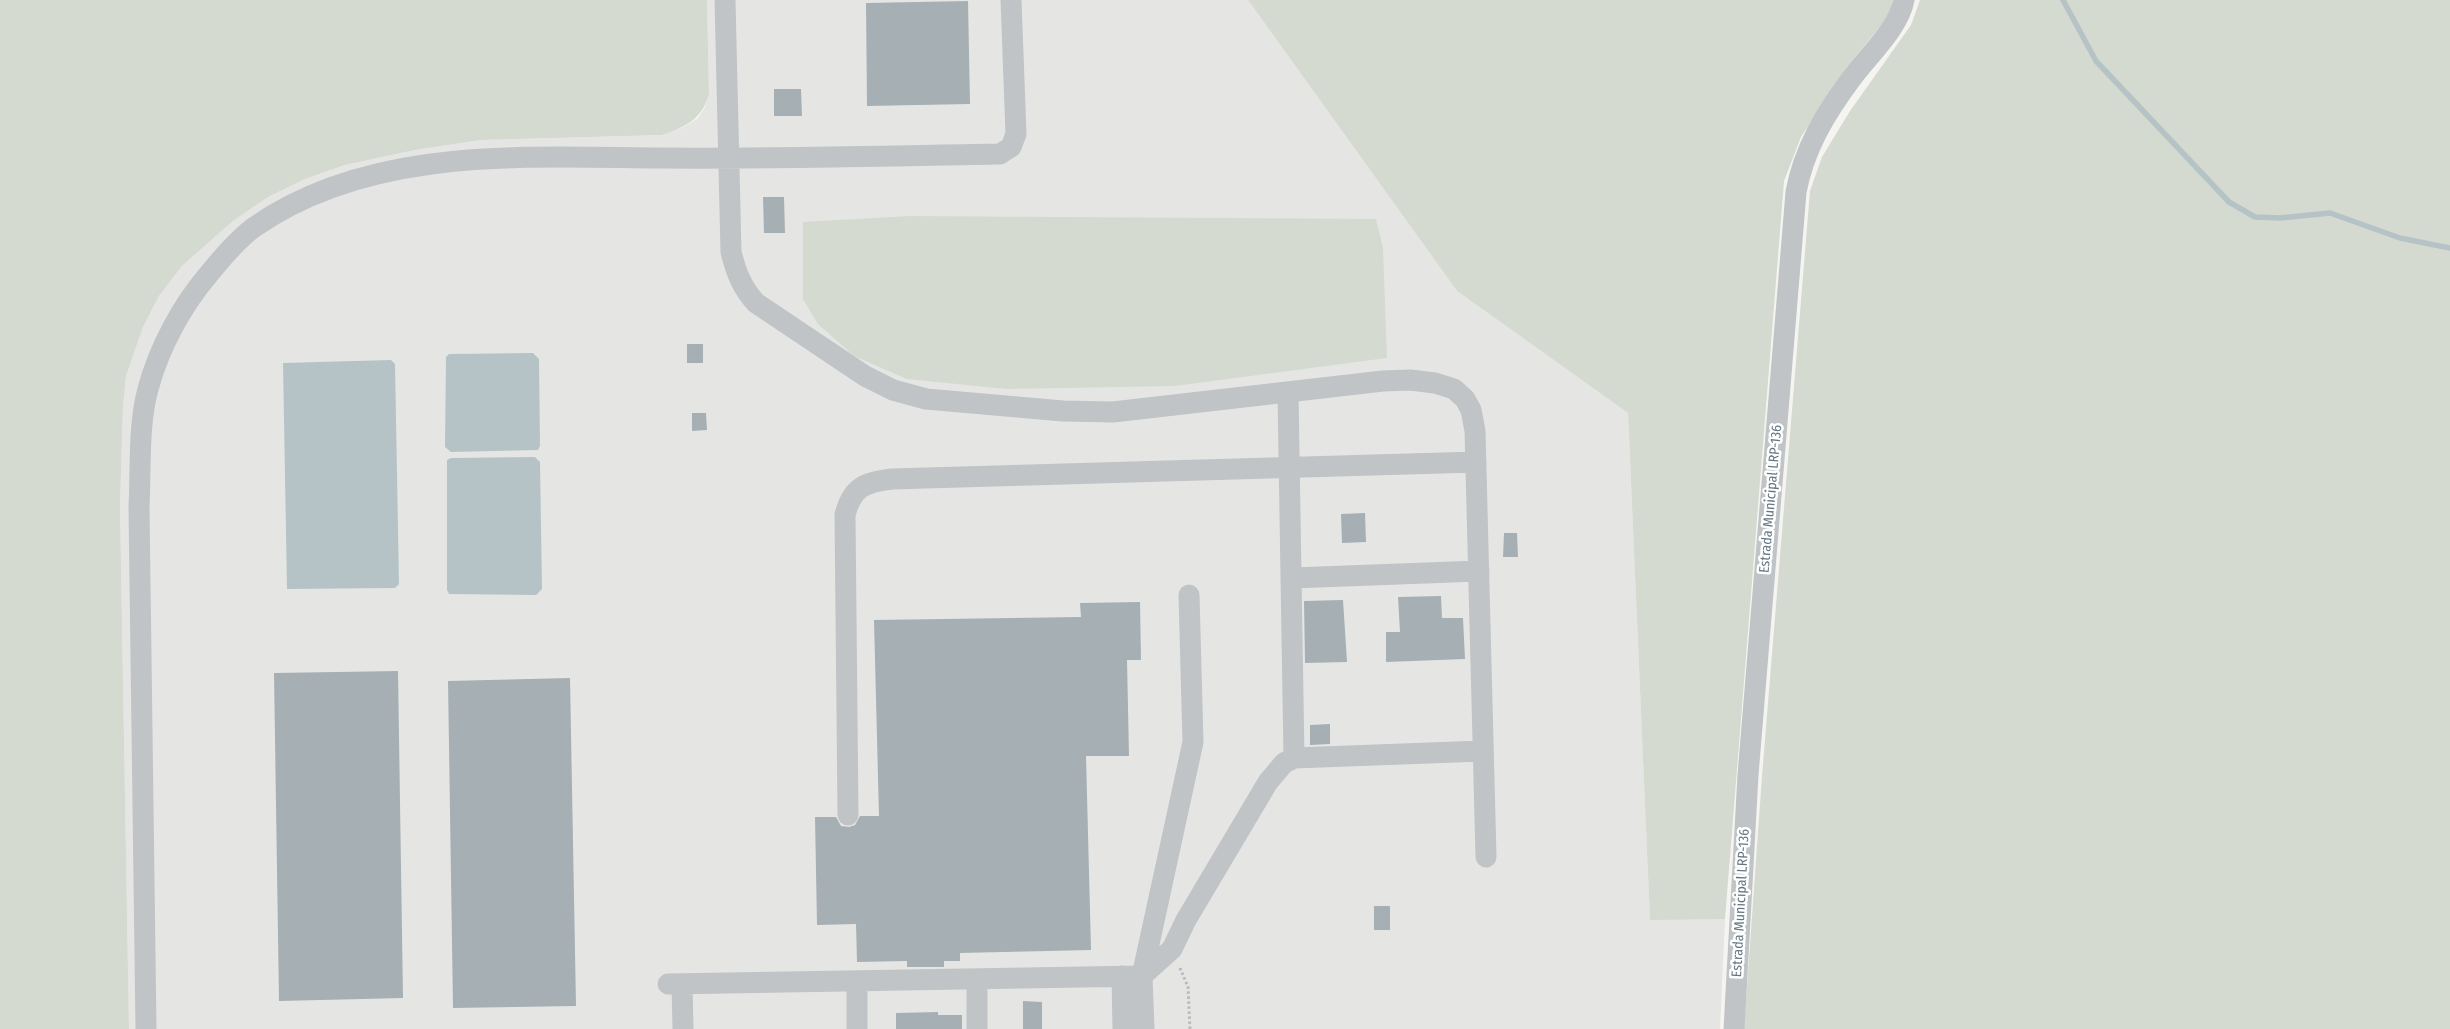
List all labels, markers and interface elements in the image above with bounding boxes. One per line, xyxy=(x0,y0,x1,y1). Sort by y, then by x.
street label: Estrada Municipal LRP-136 xyxy=(1756,424,1786,574)
street label: Estrada Municipal LRP-136 xyxy=(1729,828,1753,978)

